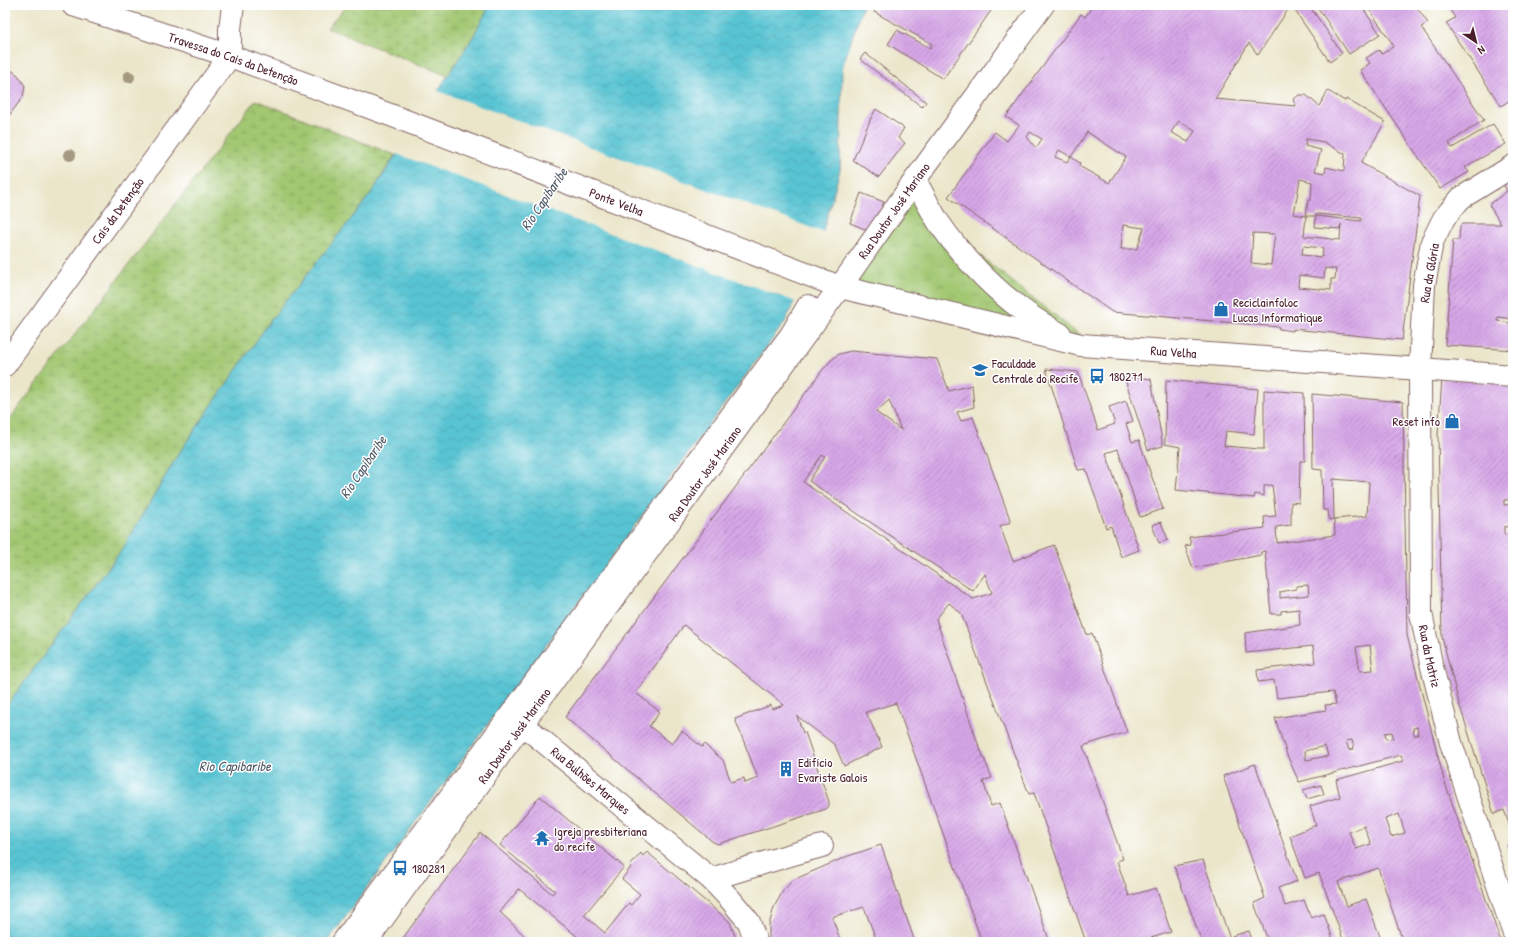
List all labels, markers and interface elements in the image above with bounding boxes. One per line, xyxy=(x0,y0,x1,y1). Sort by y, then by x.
north arrow xyxy=(1456,22,1496,62)
street label: Travessa do Cais da Detenção xyxy=(166,28,301,89)
text: N xyxy=(1475,43,1488,58)
street label: Rua Doutor José Mariano xyxy=(854,159,934,262)
water label: Rio Capibaribe xyxy=(516,162,573,234)
street label: Cais da Detenção xyxy=(87,173,148,248)
street label: Ponte Velha xyxy=(587,183,646,220)
street label: Rua da Glória xyxy=(1415,242,1443,304)
place label: Reciclainfoloc Lucas Informatique xyxy=(1233,293,1323,326)
shop icon: Reciclainfoloc Lucas Informatique xyxy=(1212,300,1230,318)
street label: Rua Velha xyxy=(1150,341,1197,362)
place label: Faculdade Centrale do Recife xyxy=(991,354,1079,387)
school or university icon: Faculdade Centrale do Recife xyxy=(971,361,989,379)
bus stop icon: 180271 xyxy=(1088,367,1106,385)
place label: 180271 xyxy=(1109,367,1143,385)
place label: Reset info xyxy=(1393,412,1440,430)
shop icon: Reset info xyxy=(1443,412,1461,430)
street label: Rua Doutor José Mariano xyxy=(664,422,745,525)
water label: Rio Capibaribe xyxy=(335,430,392,502)
street label: Rua da Matriz xyxy=(1415,623,1446,690)
street label: Rua Doutor José Mariano xyxy=(473,684,555,787)
street label: Rua Bulhões Marques xyxy=(547,742,634,818)
place label: Edifício Evariste Galois xyxy=(798,753,868,786)
water label: Rio Capibaribe xyxy=(199,756,272,776)
building icon: Edifício Evariste Galois xyxy=(777,760,795,778)
place label: Igreja presbiteriana do recife xyxy=(554,822,647,855)
temple icon: Igreja presbiteriana do recife xyxy=(533,829,551,847)
bus stop icon: 180281 xyxy=(391,859,409,877)
place label: 180281 xyxy=(412,859,445,877)

